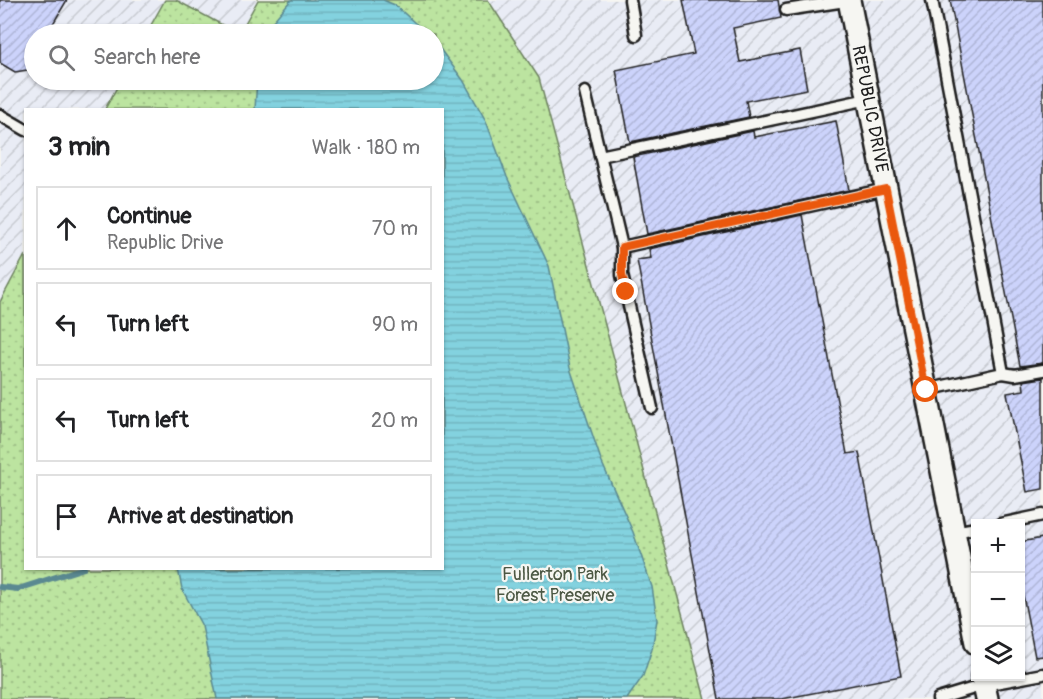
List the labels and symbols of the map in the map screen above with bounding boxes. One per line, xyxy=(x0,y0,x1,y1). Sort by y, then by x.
street label: REPUBLIC DRIVE xyxy=(846,43,894,175)
route end xyxy=(612,278,638,304)
route start xyxy=(912,376,938,402)
park label: Fullerton Park Forest Preserve xyxy=(496,563,614,607)

